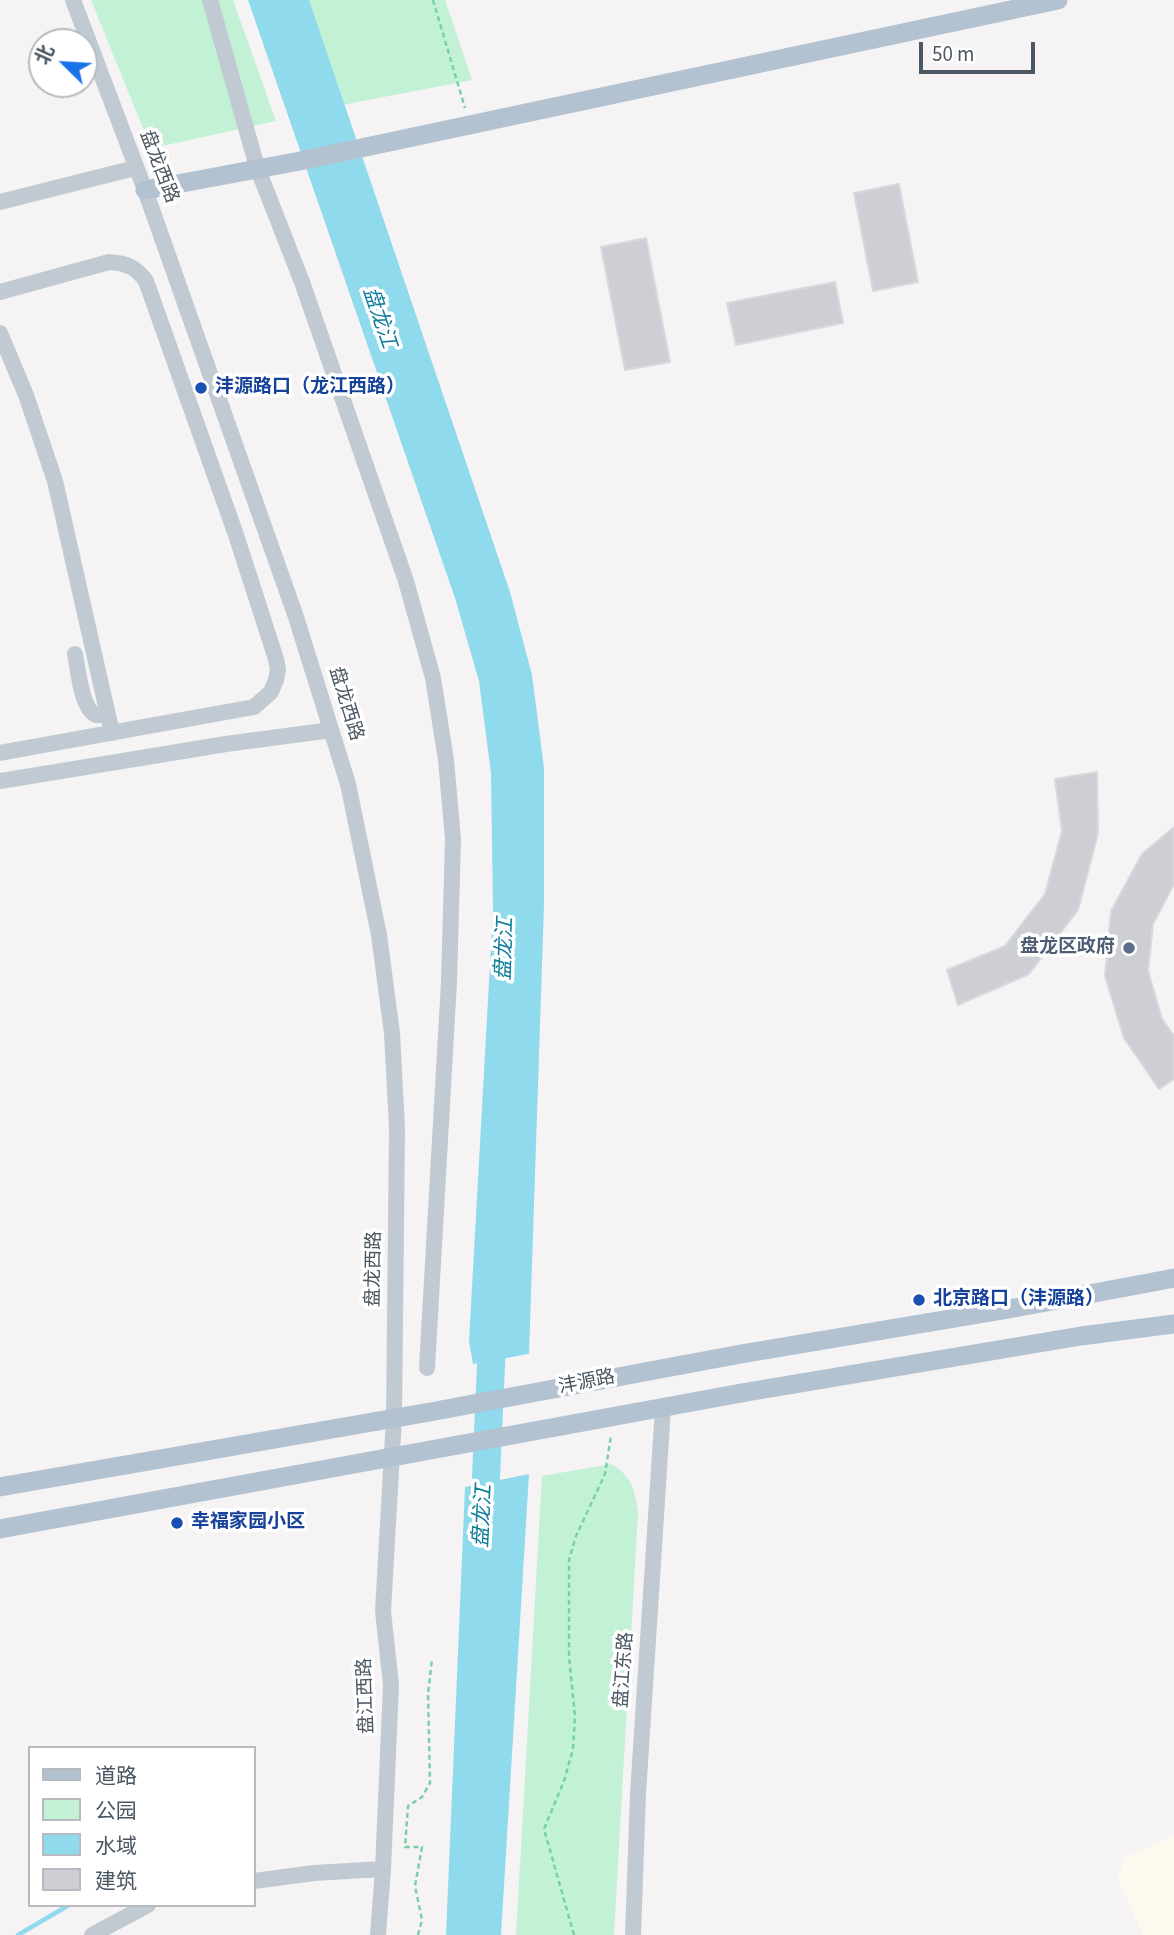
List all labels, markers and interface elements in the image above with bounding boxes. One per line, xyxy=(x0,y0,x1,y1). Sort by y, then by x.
north arrow xyxy=(28,28,98,98)
scale bar xyxy=(922,28,1038,72)
text: 50 m xyxy=(932,39,974,69)
text: 北 xyxy=(29,41,61,69)
street label: 盘龙西路 xyxy=(134,127,182,207)
water label: 盘龙江 xyxy=(356,284,400,352)
place label: 沣源路口（龙江西路） xyxy=(215,377,405,399)
marker: 沣源路口（龙江西路） xyxy=(193,380,209,396)
street label: 盘龙西路 xyxy=(323,664,367,744)
water label: 盘龙江 xyxy=(492,917,520,981)
place label: 盘龙区政府 xyxy=(1020,937,1115,959)
marker: 盘龙区政府 xyxy=(1121,940,1137,956)
street label: 盘龙西路 xyxy=(363,1231,387,1307)
place label: 北京路口（沣源路） xyxy=(933,1289,1104,1311)
marker: 北京路口（沣源路） xyxy=(911,1292,927,1308)
street label: 沣源路 xyxy=(557,1366,617,1400)
water label: 盘龙江 xyxy=(470,1484,498,1548)
place label: 幸福家园小区 xyxy=(191,1512,305,1534)
marker: 幸福家园小区 xyxy=(169,1515,185,1531)
street label: 盘江东路 xyxy=(611,1631,639,1709)
street label: 盘江西路 xyxy=(354,1658,380,1734)
legend xyxy=(28,1746,256,1907)
text: 道路 xyxy=(95,1761,137,1791)
text: 公园 xyxy=(95,1796,137,1826)
text: 水域 xyxy=(95,1831,137,1861)
text: 建筑 xyxy=(95,1866,137,1896)

